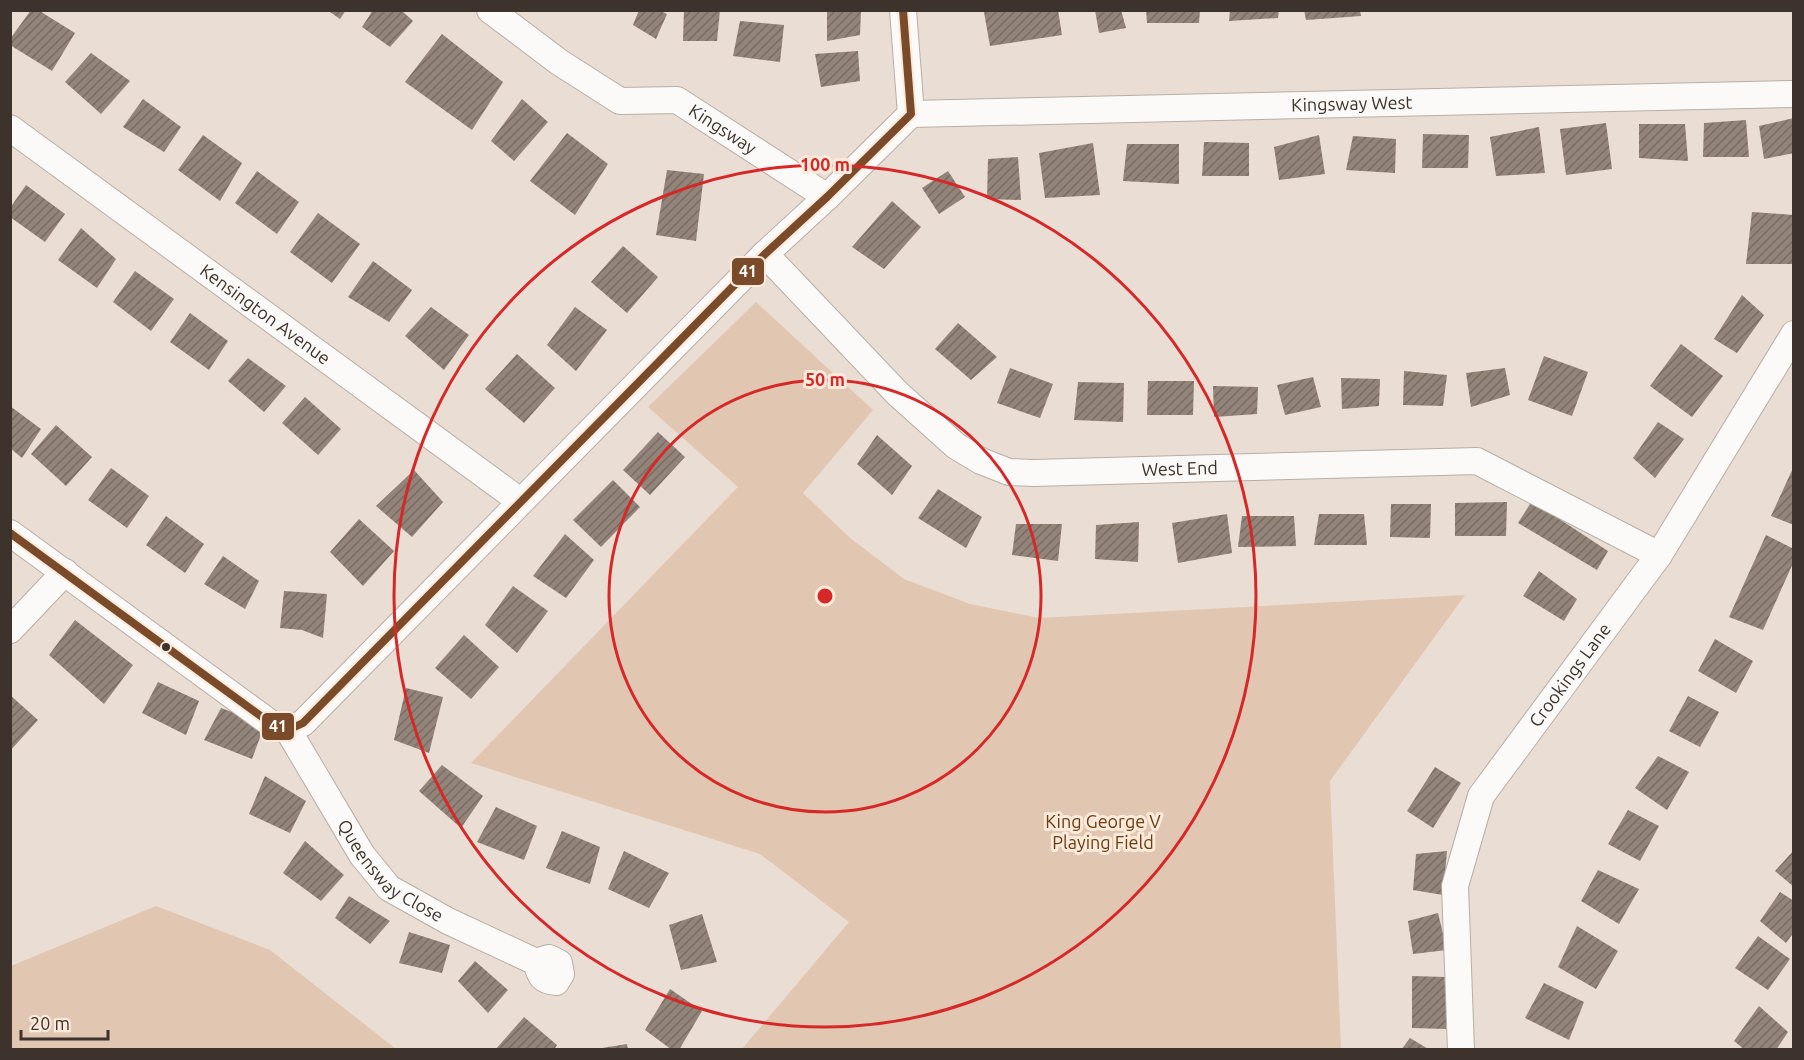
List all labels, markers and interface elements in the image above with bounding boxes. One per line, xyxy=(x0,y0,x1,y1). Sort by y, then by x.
street label: Kingsway West xyxy=(1291,92,1413,114)
street label: Kingsway xyxy=(686,100,761,158)
text: 100 m xyxy=(800,154,850,174)
line badge: 41 xyxy=(731,257,765,286)
street label: Kensington Avenue xyxy=(197,259,335,368)
text: 41 xyxy=(739,262,757,280)
text: 50 m xyxy=(805,369,845,389)
street label: West End xyxy=(1141,457,1218,479)
centre of rings xyxy=(815,586,835,606)
street label: Crookings Lane xyxy=(1525,619,1614,730)
unlabelled marker xyxy=(160,641,172,653)
line badge: 41 xyxy=(261,712,295,741)
text: 41 xyxy=(269,717,287,735)
park label: King George V Playing Field xyxy=(1045,811,1161,852)
street label: Queensway Close xyxy=(333,815,447,925)
scale bar xyxy=(21,1003,108,1041)
text: 20 m xyxy=(30,1013,70,1033)

